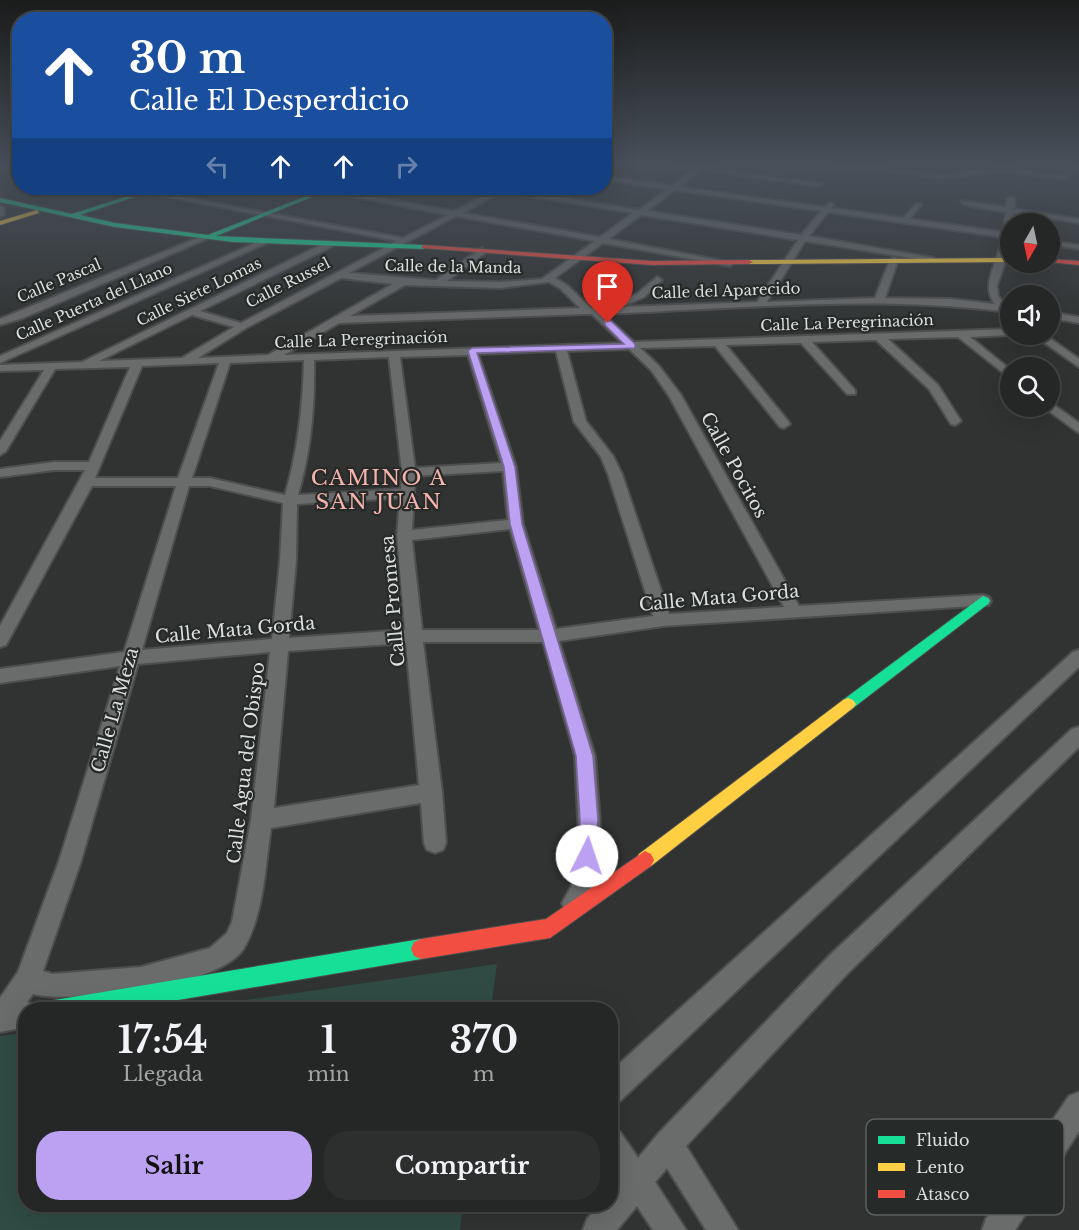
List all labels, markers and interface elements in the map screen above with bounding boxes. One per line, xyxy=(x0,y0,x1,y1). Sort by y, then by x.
text: 30 m xyxy=(129,32,245,84)
icon: ahead xyxy=(30,36,108,114)
text: Calle El Desperdicio xyxy=(129,84,409,117)
icon: left xyxy=(201,150,234,183)
icon: ahead xyxy=(264,150,297,183)
icon: ahead xyxy=(327,150,360,183)
icon: right xyxy=(390,150,423,183)
north arrow xyxy=(1000,213,1060,273)
map controls xyxy=(1000,213,1060,417)
street label: Calle Siete Lomas xyxy=(133,253,265,330)
street label: Calle Russel xyxy=(242,253,333,312)
street label: Calle Pascal xyxy=(14,254,104,307)
street label: Calle de la Manda xyxy=(384,256,522,277)
street label: Calle Puerta del Llano xyxy=(13,258,175,345)
pin xyxy=(582,261,633,323)
icon: arrive xyxy=(591,270,624,303)
street label: Calle del Aparecido xyxy=(651,278,801,303)
button: sound xyxy=(1000,285,1060,345)
street label: Calle La Peregrinación xyxy=(760,310,934,335)
street label: Calle La Peregrinación xyxy=(274,327,448,352)
button: search xyxy=(1000,357,1060,417)
street label: Calle Pocitos xyxy=(696,408,772,522)
district label: CAMINO A SAN JUAN xyxy=(311,465,447,515)
street label: Calle Promesa xyxy=(376,534,410,668)
street label: Calle Mata Gorda xyxy=(638,580,800,616)
street label: Calle Mata Gorda xyxy=(154,612,316,648)
street label: Calle La Meza xyxy=(87,645,143,775)
street label: Calle Agua del Obispo xyxy=(223,661,269,865)
position arrow xyxy=(555,824,619,888)
text: 17:54 xyxy=(118,1018,208,1063)
text: 1 xyxy=(321,1018,336,1063)
text: 370 xyxy=(449,1018,518,1063)
text: Llegada xyxy=(123,1062,203,1086)
text: min xyxy=(308,1062,350,1086)
text: m xyxy=(473,1062,495,1086)
legend xyxy=(866,1119,1064,1215)
text: Fluido xyxy=(916,1130,969,1150)
button: Salir xyxy=(36,1131,312,1200)
button: Compartir xyxy=(324,1131,600,1200)
text: Lento xyxy=(916,1157,964,1177)
text: Atasco xyxy=(915,1184,969,1204)

